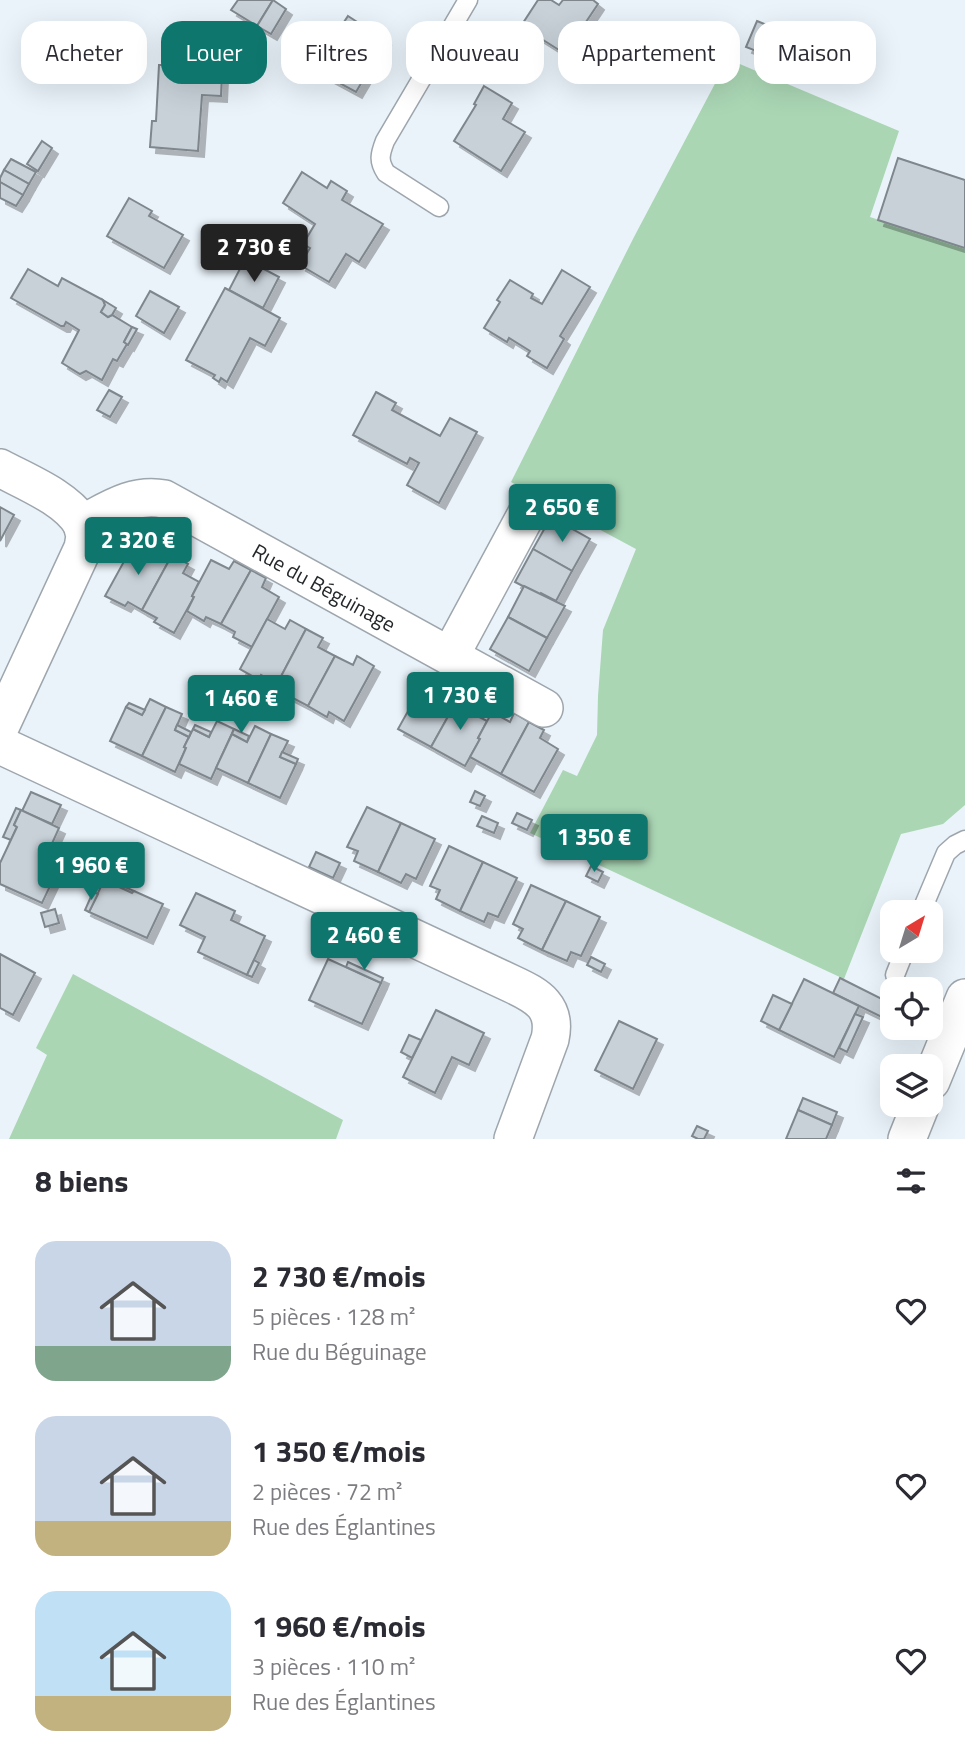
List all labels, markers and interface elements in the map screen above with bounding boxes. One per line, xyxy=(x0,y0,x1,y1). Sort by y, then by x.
chip: Acheter xyxy=(21,21,147,84)
chip: Louer xyxy=(161,21,267,84)
chip: Filtres xyxy=(281,21,392,84)
chip: Nouveau xyxy=(406,21,544,84)
chip: Appartement xyxy=(558,21,740,84)
chip: Maison xyxy=(754,21,876,84)
pin: 2 730 € xyxy=(189,224,319,284)
text: 2 730 € xyxy=(217,229,291,264)
pin: 2 650 € xyxy=(497,484,627,544)
text: 2 650 € xyxy=(525,489,599,524)
pin: 2 320 € xyxy=(73,518,203,577)
text: 2 320 € xyxy=(101,522,175,557)
street label: Rue du Béguinage xyxy=(247,535,402,640)
pin: 1 730 € xyxy=(395,672,525,732)
pin: 1 460 € xyxy=(176,676,306,735)
text: 1 730 € xyxy=(423,677,497,712)
text: 1 460 € xyxy=(204,680,278,715)
pin: 1 350 € xyxy=(529,814,659,874)
text: 1 350 € xyxy=(557,819,631,854)
pin: 1 960 € xyxy=(26,842,156,902)
text: 1 960 € xyxy=(54,847,128,882)
north arrow xyxy=(880,900,943,962)
map controls xyxy=(880,900,943,1117)
pin: 2 460 € xyxy=(299,912,429,972)
text: 2 460 € xyxy=(327,917,401,952)
button: locate xyxy=(880,977,943,1040)
button: layers xyxy=(880,1054,943,1117)
text: 8 biens xyxy=(35,1158,129,1204)
icon: filters xyxy=(892,1162,930,1200)
text: 2 730 €/mois xyxy=(252,1253,426,1299)
icon: home xyxy=(91,1269,175,1353)
icon: heart xyxy=(892,1292,930,1330)
text: 5 pièces · 128 m² xyxy=(252,1299,415,1334)
text: Rue du Béguinage xyxy=(252,1334,427,1369)
text: 1 350 €/mois xyxy=(252,1428,426,1474)
icon: home xyxy=(91,1444,175,1528)
icon: heart xyxy=(892,1467,930,1505)
text: 2 pièces · 72 m² xyxy=(252,1474,403,1509)
text: Rue des Églantines xyxy=(252,1509,436,1544)
text: 1 960 €/mois xyxy=(252,1603,426,1649)
icon: home xyxy=(91,1619,175,1703)
icon: heart xyxy=(892,1642,930,1680)
text: 3 pièces · 110 m² xyxy=(252,1649,415,1684)
text: Rue des Églantines xyxy=(252,1684,436,1719)

